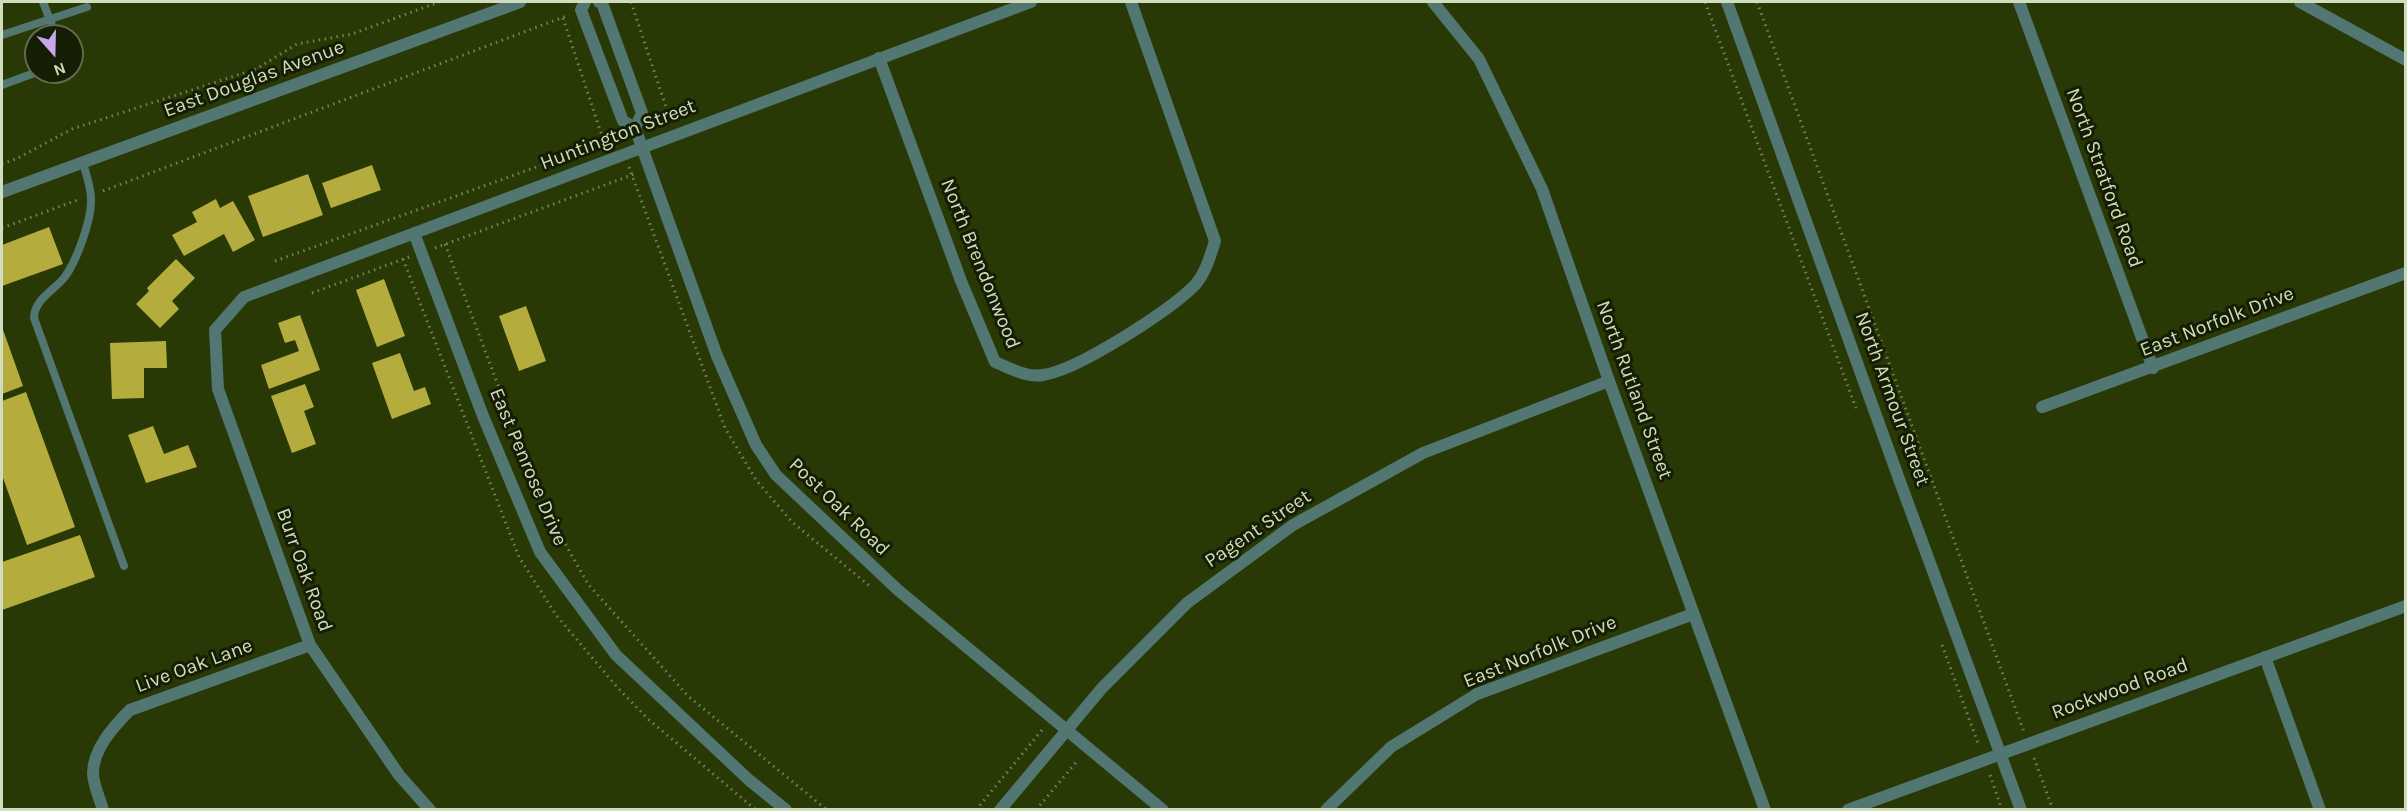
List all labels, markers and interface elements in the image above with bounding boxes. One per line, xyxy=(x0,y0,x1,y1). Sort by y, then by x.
north arrow xyxy=(24,24,84,84)
street label: East Douglas Avenue xyxy=(161,35,347,123)
text: N xyxy=(51,59,68,80)
street label: North Stratford Road xyxy=(2060,85,2148,271)
street label: Huntington Street xyxy=(537,94,699,176)
street label: North Brendonwood xyxy=(935,175,1025,353)
street label: East Norfolk Drive xyxy=(2137,282,2297,362)
street label: North Rutland Street xyxy=(1591,297,1677,483)
street label: North Armour Street xyxy=(1849,309,1935,489)
street label: East Penrose Drive xyxy=(484,385,572,549)
street label: Post Oak Road xyxy=(784,453,894,561)
street label: Pagent Street xyxy=(1200,485,1316,573)
street label: Burr Oak Road xyxy=(271,505,337,635)
street label: East Norfolk Drive xyxy=(1460,610,1620,694)
street label: Live Oak Lane xyxy=(132,634,256,698)
street label: Rockwood Road xyxy=(2048,653,2192,725)

